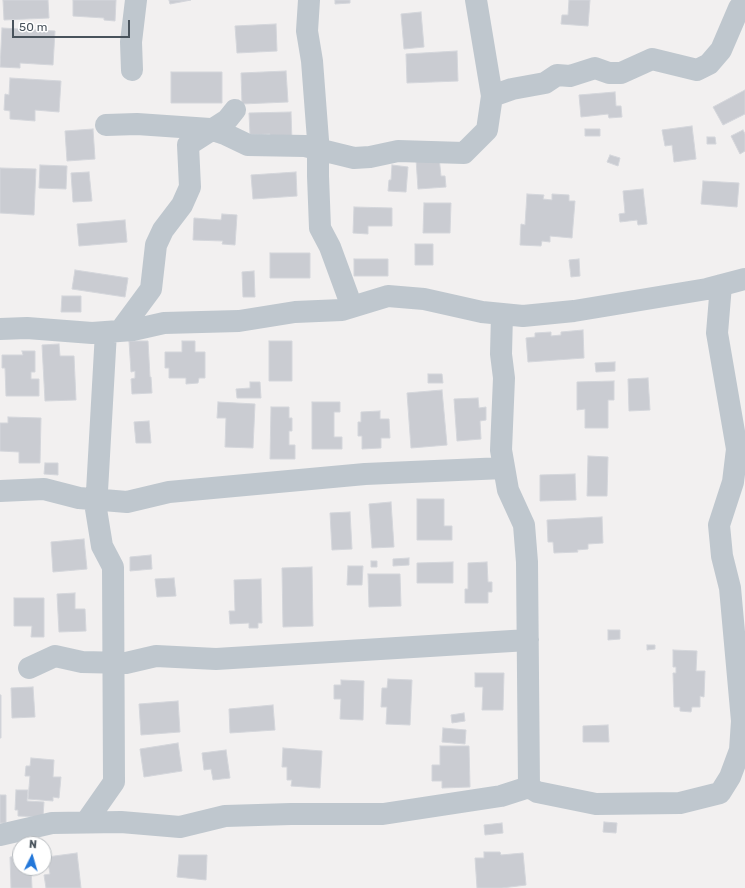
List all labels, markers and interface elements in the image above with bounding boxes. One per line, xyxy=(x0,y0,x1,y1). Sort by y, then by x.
scale bar xyxy=(14,12,132,38)
text: 50 m xyxy=(19,20,47,34)
north arrow xyxy=(12,836,52,876)
text: N xyxy=(28,838,38,851)

